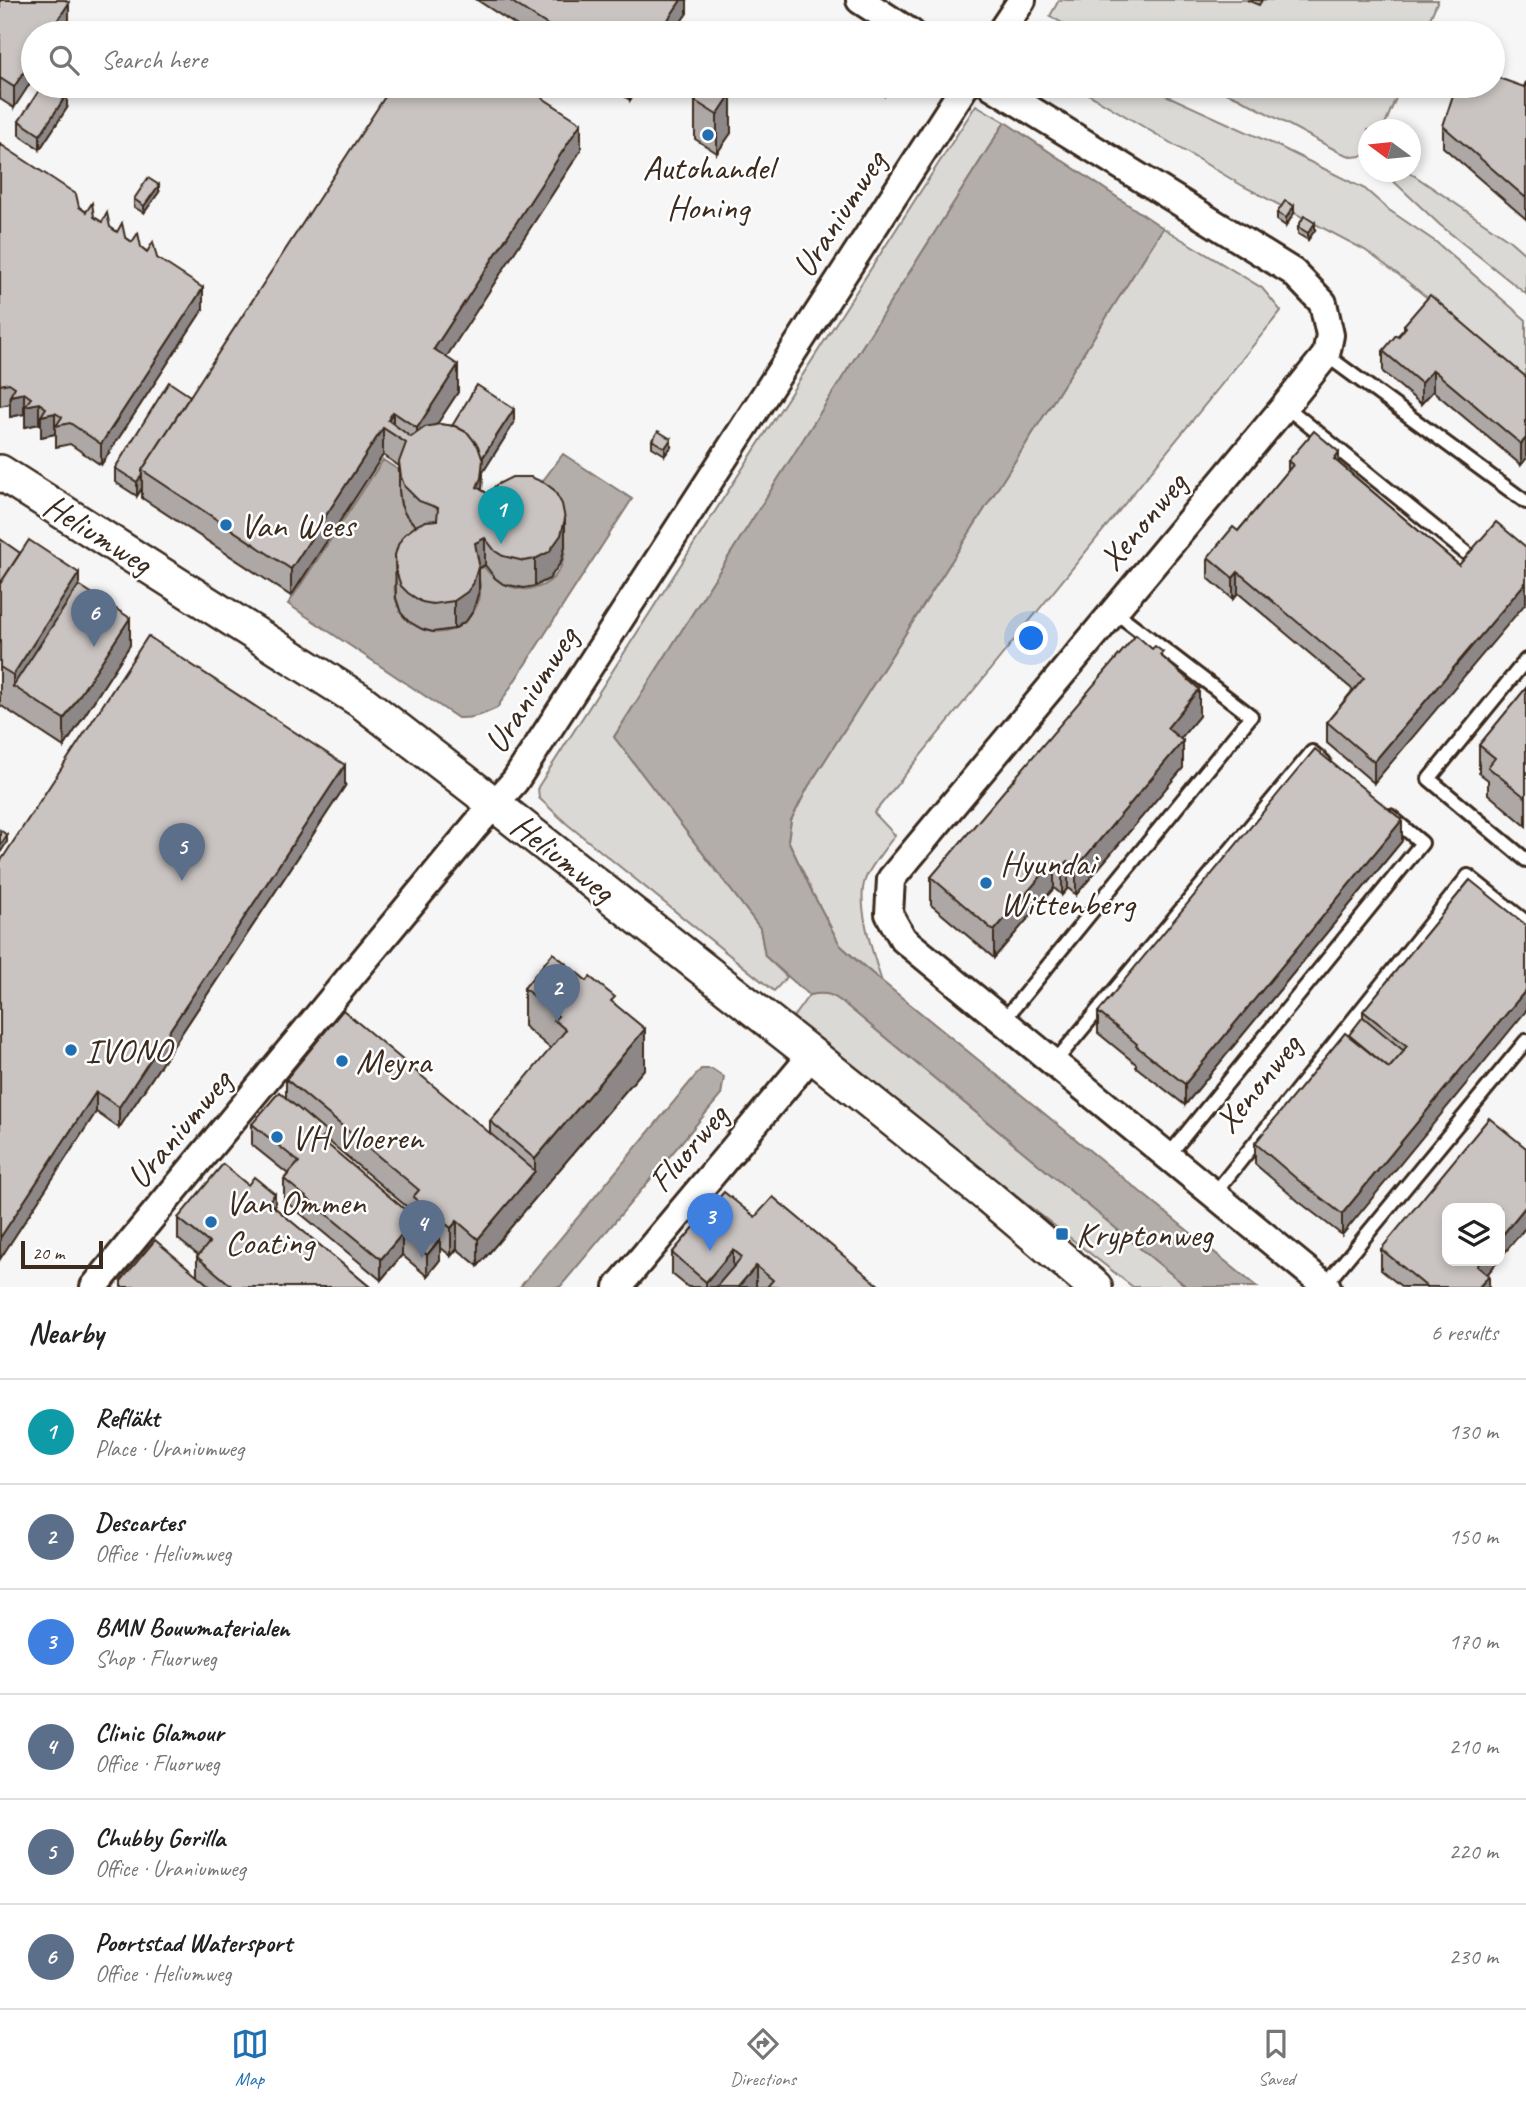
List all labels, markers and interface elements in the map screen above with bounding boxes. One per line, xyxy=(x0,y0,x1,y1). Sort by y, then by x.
search box xyxy=(21,21,1505,98)
icon: search xyxy=(45,41,83,79)
text: Search here xyxy=(101,43,207,76)
north arrow xyxy=(1358,119,1421,182)
marker: Autohandel Honing xyxy=(700,127,716,143)
street label: Uraniumweg xyxy=(782,140,898,286)
place label: Autohandel Honing xyxy=(642,145,780,230)
street label: Xenonweg xyxy=(1089,461,1198,580)
street label: Heliumweg xyxy=(35,483,162,586)
pin: 1 xyxy=(478,486,524,544)
place label: Van Wees xyxy=(240,503,358,548)
marker: Van Wees xyxy=(218,517,234,533)
pin: 6 xyxy=(71,589,117,647)
street label: Uraniumweg xyxy=(474,616,590,762)
your location xyxy=(1014,621,1048,655)
street label: Heliumweg xyxy=(502,803,625,914)
pin: 5 xyxy=(159,823,205,881)
place label: Hyundai Wittenberg xyxy=(1000,841,1137,926)
marker: Hyundai Wittenberg xyxy=(978,875,994,891)
pin: 2 xyxy=(534,964,580,1022)
street label: Xenonweg xyxy=(1204,1023,1313,1142)
place label: IVONO xyxy=(85,1028,175,1073)
place label: Meyra xyxy=(356,1039,433,1084)
marker: IVONO xyxy=(63,1042,79,1058)
marker: Meyra xyxy=(334,1053,350,1069)
street label: Uraniumweg xyxy=(116,1058,243,1198)
street label: Fluorweg xyxy=(638,1093,739,1202)
place label: VH Vloeren xyxy=(291,1115,425,1160)
marker: VH Vloeren xyxy=(269,1129,285,1145)
place label: Van Ommen Coating xyxy=(225,1180,367,1265)
pin: 3 xyxy=(687,1193,733,1251)
pin: 4 xyxy=(399,1200,445,1258)
map controls xyxy=(1442,1203,1505,1266)
button: layers xyxy=(1442,1203,1505,1266)
place label: Kryptonweg xyxy=(1076,1212,1214,1257)
marker: Van Ommen Coating xyxy=(203,1214,219,1230)
marker: Kryptonweg xyxy=(1054,1226,1070,1242)
scale bar xyxy=(21,1238,103,1270)
text: 20 m xyxy=(32,1241,64,1265)
text: Nearby xyxy=(28,1314,104,1352)
text: 6 results xyxy=(1431,1318,1498,1347)
text: Refläkt xyxy=(95,1401,159,1434)
text: 1 xyxy=(46,1417,56,1446)
text: 130 m xyxy=(1449,1417,1498,1446)
text: Place · Uraniumweg xyxy=(95,1434,244,1463)
text: Descartes xyxy=(95,1506,184,1539)
text: 2 xyxy=(46,1522,56,1551)
text: 150 m xyxy=(1449,1522,1498,1551)
text: Office · Heliumweg xyxy=(95,1539,231,1568)
text: BMN Bouwmaterialen xyxy=(95,1611,290,1644)
text: 3 xyxy=(46,1627,56,1656)
text: 170 m xyxy=(1449,1627,1498,1656)
text: Shop · Fluorweg xyxy=(95,1644,217,1673)
text: Clinic Glamour xyxy=(95,1716,223,1749)
text: 4 xyxy=(46,1732,56,1761)
text: 210 m xyxy=(1449,1732,1498,1761)
text: Office · Fluorweg xyxy=(95,1749,220,1778)
text: Chubby Gorilla xyxy=(95,1821,225,1854)
text: 5 xyxy=(46,1837,56,1866)
text: 220 m xyxy=(1449,1837,1498,1866)
text: Office · Uraniumweg xyxy=(95,1854,246,1883)
text: Poortstad Watersport xyxy=(95,1926,292,1959)
text: 6 xyxy=(46,1942,56,1971)
text: 230 m xyxy=(1449,1942,1498,1971)
text: Office · Heliumweg xyxy=(95,1959,231,1988)
tab: Map xyxy=(231,2025,269,2091)
tab: Directions xyxy=(730,2025,796,2091)
tab: Saved xyxy=(1257,2025,1295,2091)

